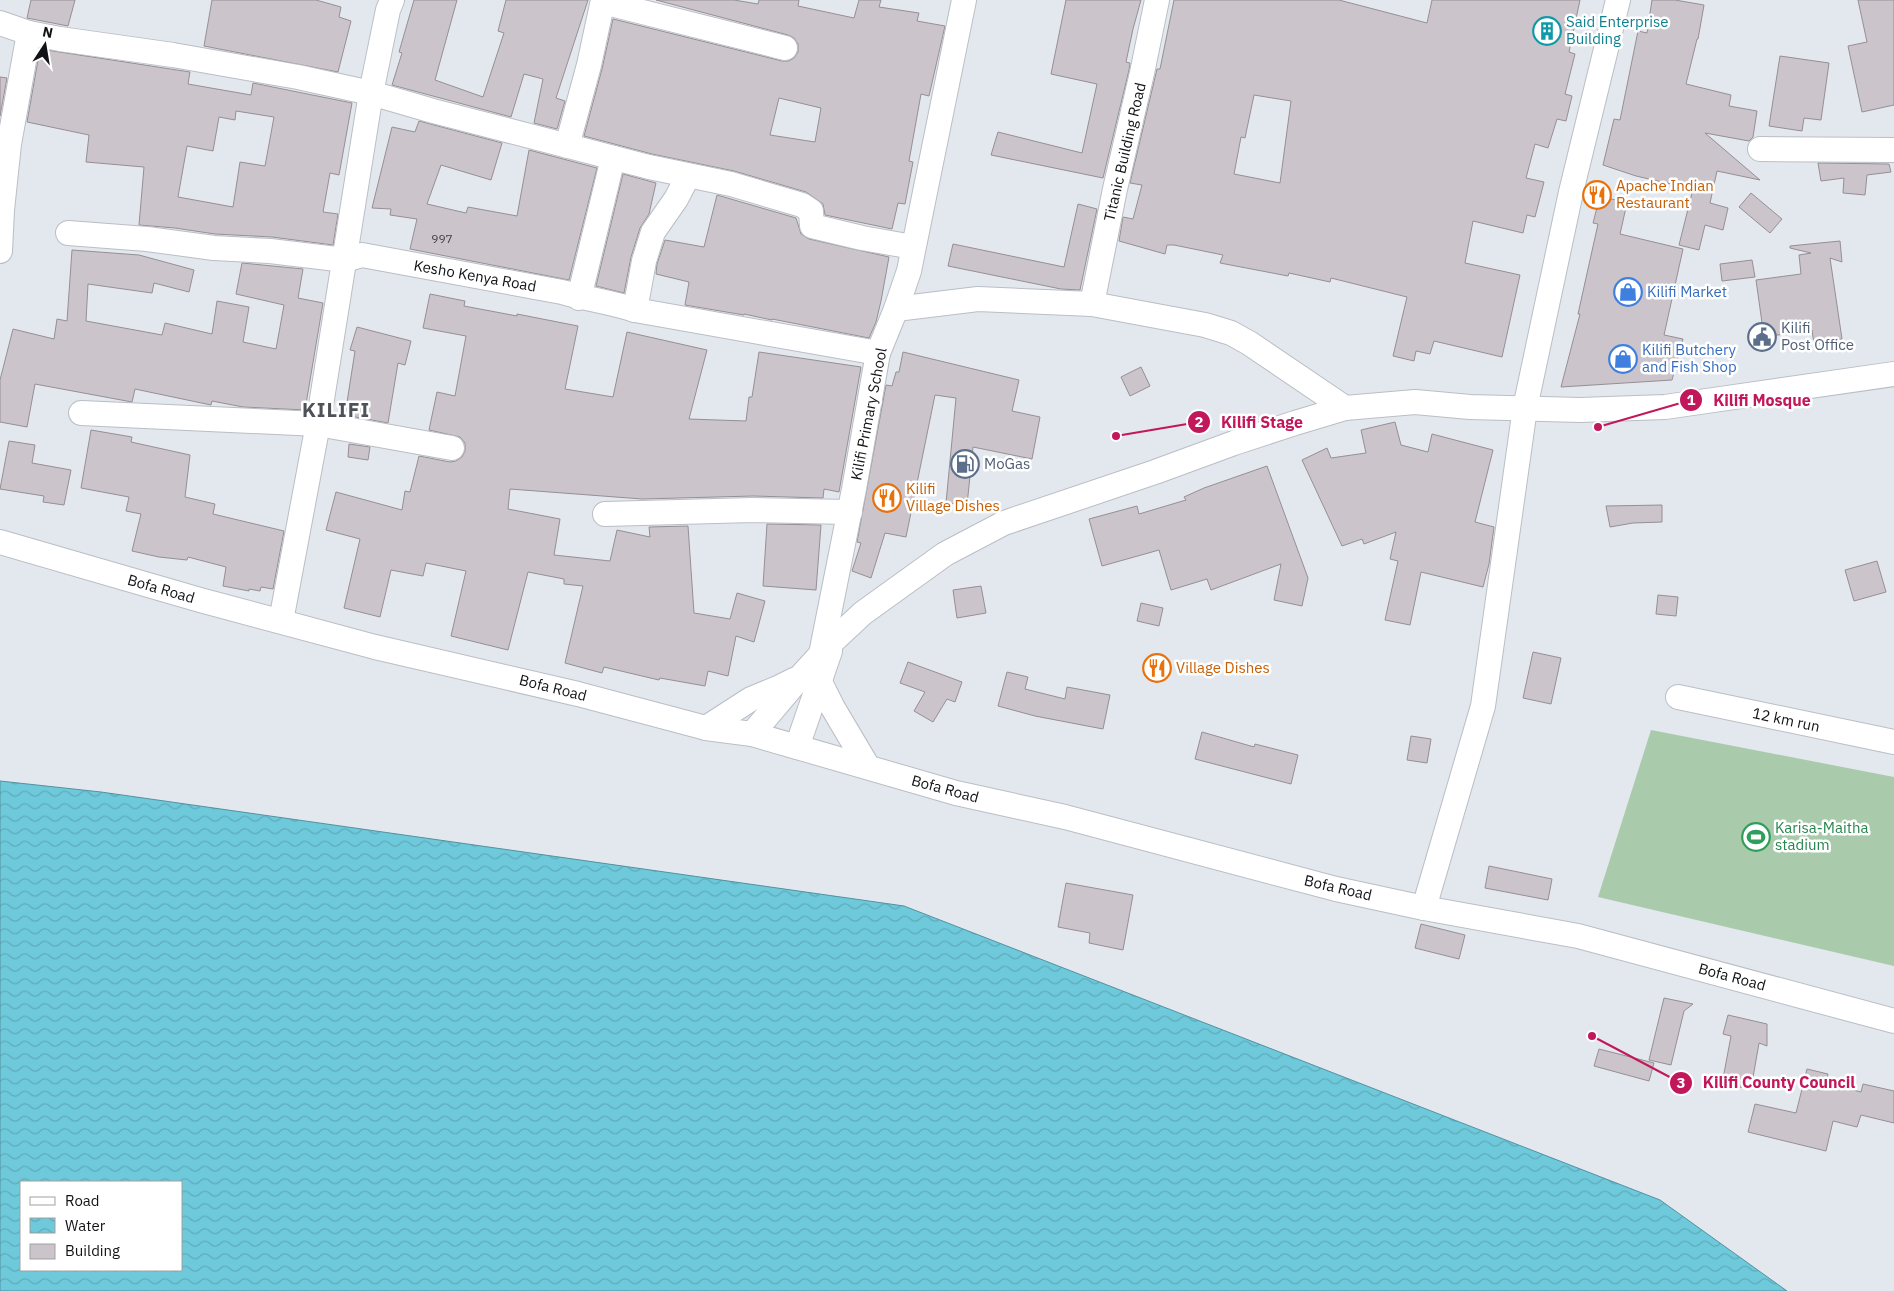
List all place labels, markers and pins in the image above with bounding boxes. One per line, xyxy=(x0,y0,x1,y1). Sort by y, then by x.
place label: Said Enterprise Building xyxy=(1566,12,1668,48)
building icon: Said Enterprise Building xyxy=(1532,16,1562,46)
place label: Apache Indian Restaurant xyxy=(1616,176,1714,212)
restaurant icon: Apache Indian Restaurant xyxy=(1582,180,1612,210)
shop icon: Kilifi Market xyxy=(1613,277,1643,307)
place label: Kilifi Market xyxy=(1647,282,1727,301)
place label: Kilifi Post Office xyxy=(1781,318,1854,354)
public building icon: Kilifi Post Office xyxy=(1747,322,1777,352)
place label: Kilifi Butchery and Fish Shop xyxy=(1642,340,1737,376)
shop icon: Kilifi Butchery and Fish Shop xyxy=(1608,344,1638,374)
callout: Kilifi Mosque xyxy=(1679,385,1821,416)
callout: Kilifi Stage xyxy=(1186,406,1313,437)
fuel station icon: MoGas xyxy=(950,449,980,479)
place label: MoGas xyxy=(984,454,1030,473)
place label: Kilifi Village Dishes xyxy=(906,479,1000,515)
restaurant icon: Kilifi Village Dishes xyxy=(872,483,902,513)
restaurant icon: Village Dishes xyxy=(1142,653,1172,683)
place label: Village Dishes xyxy=(1176,658,1270,677)
place label: Karisa-Maitha stadium xyxy=(1775,818,1869,854)
sports icon: Karisa-Maitha stadium xyxy=(1741,822,1771,852)
callout: Kilifi County Council xyxy=(1668,1067,1866,1098)

